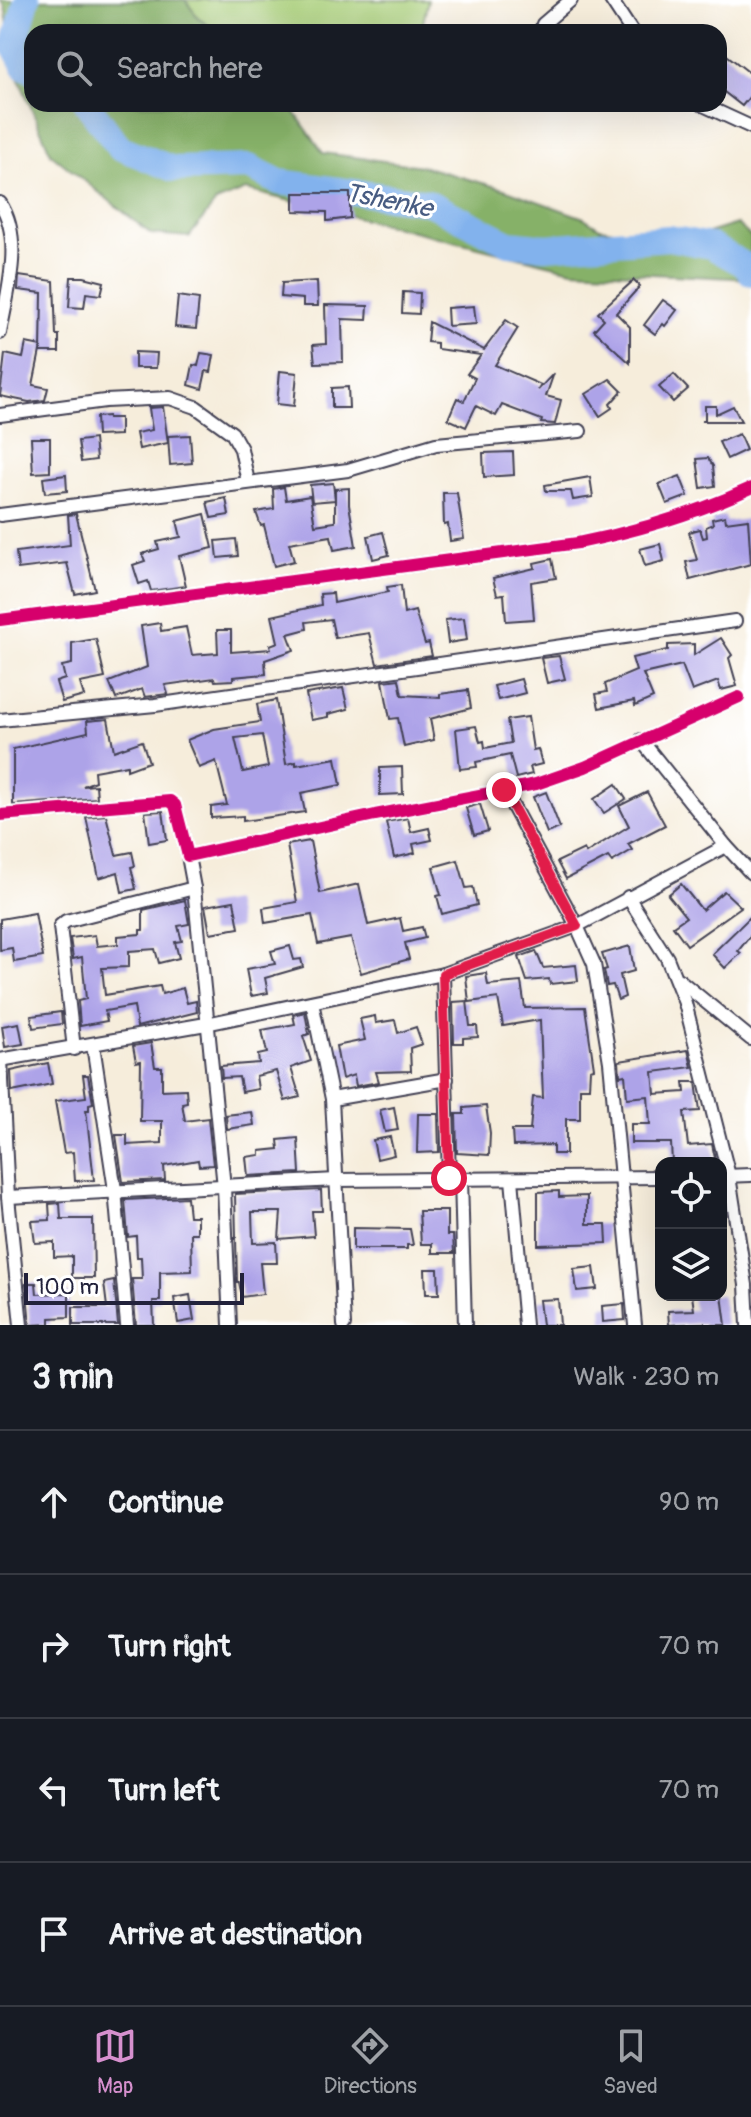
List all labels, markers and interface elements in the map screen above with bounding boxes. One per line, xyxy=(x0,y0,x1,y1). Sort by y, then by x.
search box xyxy=(24,24,727,112)
icon: search xyxy=(52,46,96,90)
text: Search here xyxy=(116,50,263,87)
water label: Tshenke xyxy=(343,177,437,225)
route end xyxy=(486,772,522,808)
map controls xyxy=(655,1157,727,1301)
button: locate xyxy=(655,1157,727,1229)
route start xyxy=(431,1160,467,1196)
button: layers xyxy=(655,1229,727,1301)
scale bar xyxy=(24,1269,244,1305)
text: 100 m xyxy=(36,1273,99,1301)
text: 3 min xyxy=(32,1356,114,1399)
text: Walk · 230 m xyxy=(573,1361,719,1393)
icon: ahead xyxy=(32,1480,76,1524)
text: Continue xyxy=(108,1484,223,1521)
text: 90 m xyxy=(659,1486,719,1518)
icon: right xyxy=(32,1624,76,1668)
text: Turn right xyxy=(108,1628,231,1665)
text: 70 m xyxy=(659,1630,719,1662)
icon: left xyxy=(32,1768,76,1812)
text: Turn left xyxy=(108,1772,219,1809)
text: 70 m xyxy=(659,1774,719,1806)
icon: arrive xyxy=(32,1912,76,1956)
text: Arrive at destination xyxy=(108,1916,362,1953)
tab: Map xyxy=(93,2024,137,2100)
tab: Directions xyxy=(324,2024,417,2100)
tab: Saved xyxy=(603,2024,658,2100)

